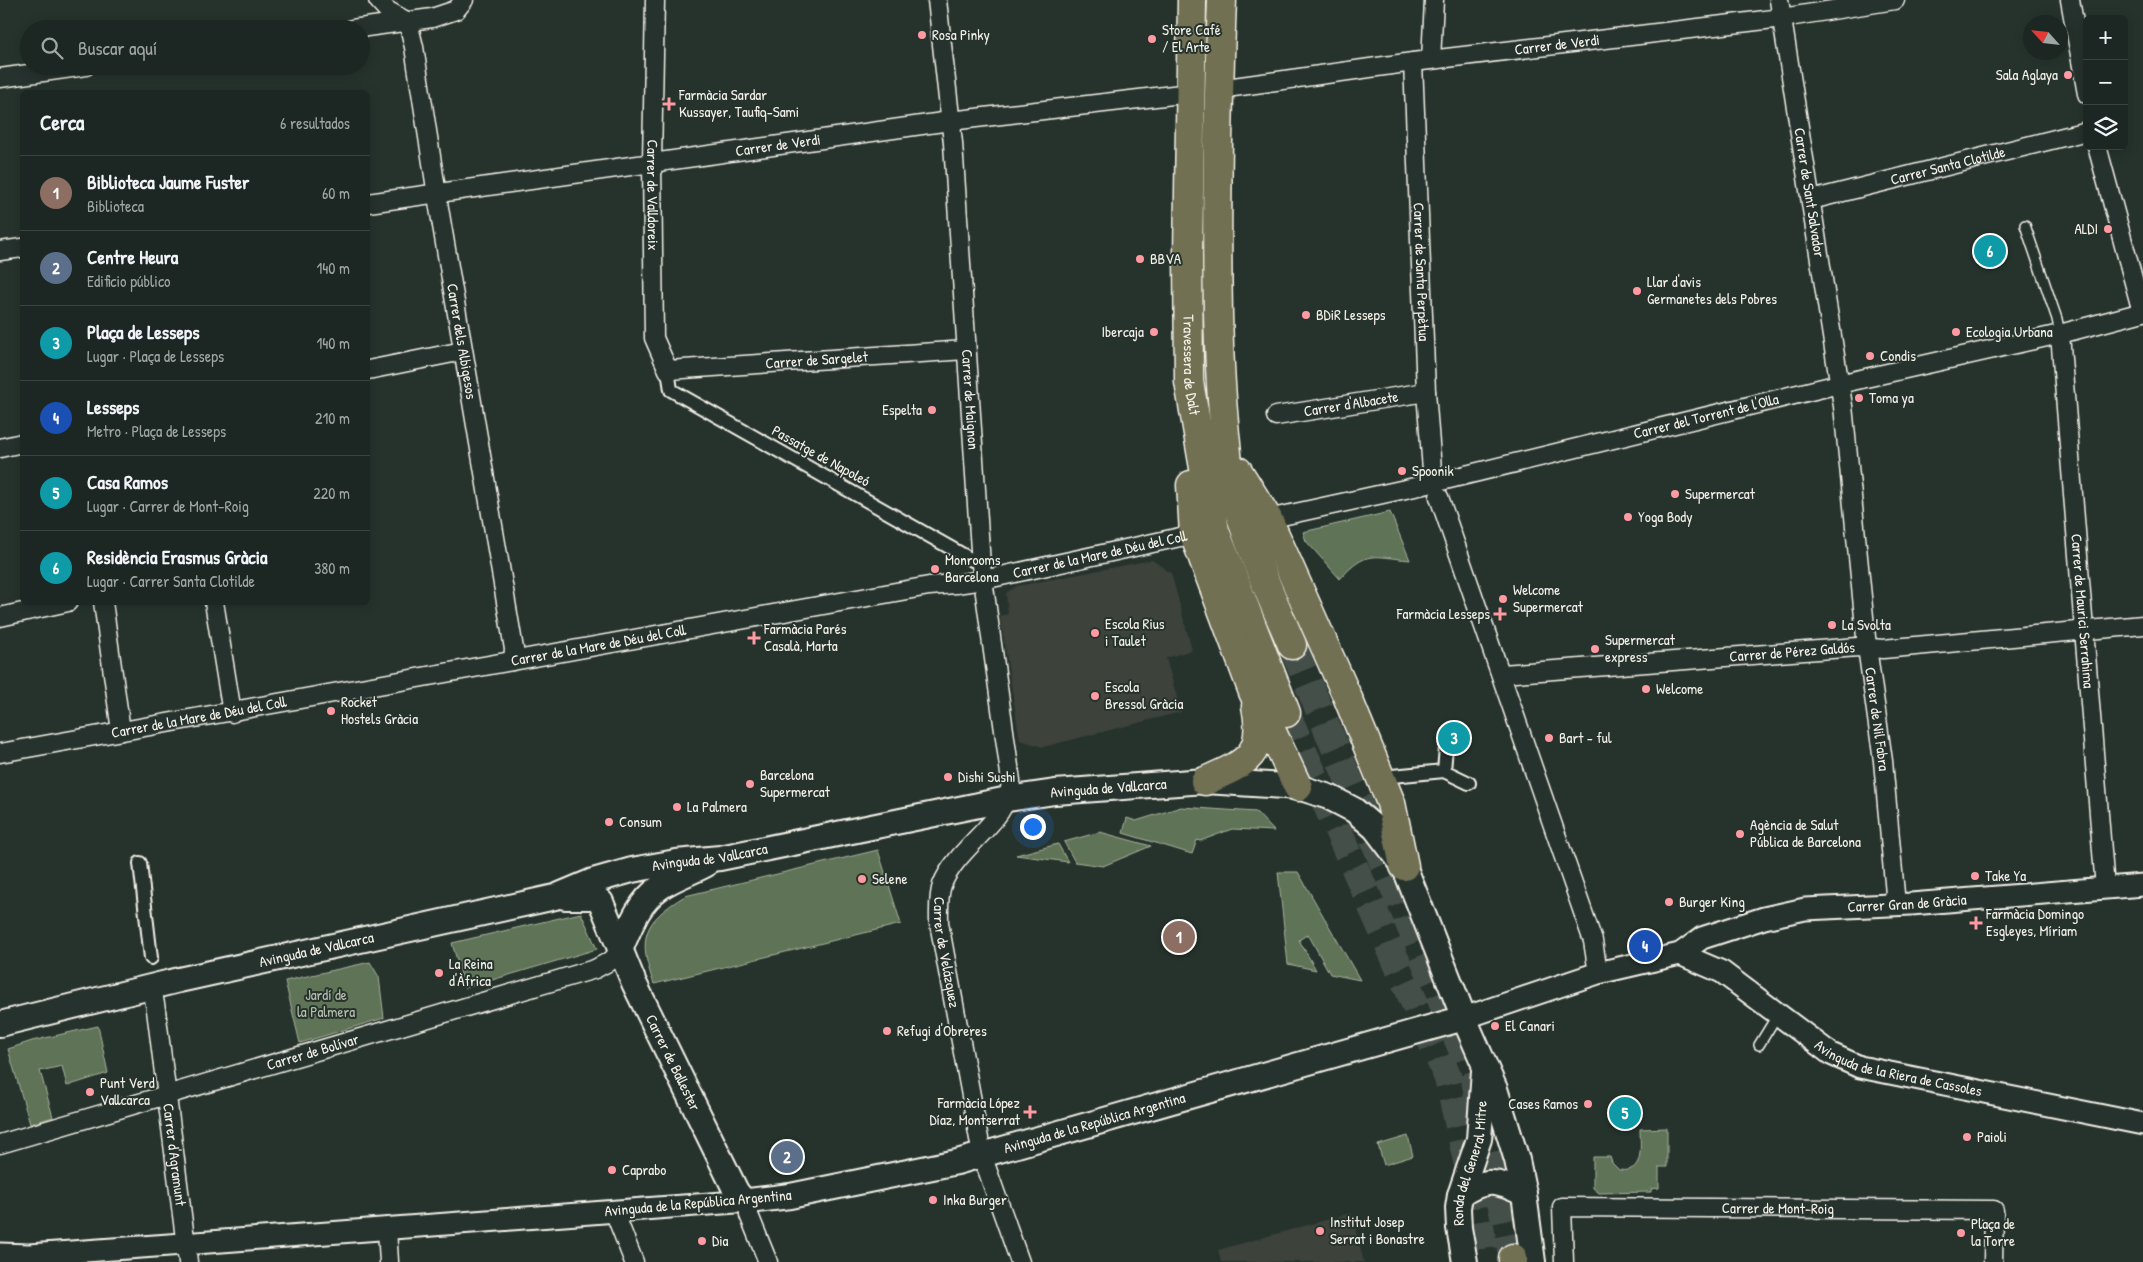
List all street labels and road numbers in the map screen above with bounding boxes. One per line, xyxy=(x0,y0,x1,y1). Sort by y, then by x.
street label: Carrer de Verdi xyxy=(1513,29,1601,60)
street label: Carrer de Sant Salvador xyxy=(1789,126,1830,259)
street label: Carrer de Verdi xyxy=(734,128,822,161)
street label: Carrer de Valldoreix xyxy=(642,139,664,251)
street label: Carrer Santa Clotilde xyxy=(1888,141,2007,190)
street label: Carrer de Santa Perpètua xyxy=(1409,202,1435,342)
street label: Carrer dels Albigesos xyxy=(442,282,482,401)
street label: Travessera de Dalt xyxy=(1178,314,1206,417)
street label: Carrer de Sargelet xyxy=(765,346,869,373)
street label: Carrer de Maignon xyxy=(957,349,984,451)
street label: Carrer d'Albacete xyxy=(1302,386,1400,421)
street label: Carrer del Torrent de l'Olla xyxy=(1631,388,1781,444)
street label: Passatge de Napoleó xyxy=(768,420,874,491)
street label: Carrer de la Mare de Déu del Coll xyxy=(1011,525,1189,583)
street label: Carrer de Maurici Serrahima xyxy=(2066,533,2100,689)
street label: Carrer de la Mare de Déu del Coll xyxy=(509,619,688,671)
street label: Carrer de Pérez Galdós xyxy=(1729,636,1856,667)
street label: Carrer de Nil Fabra xyxy=(1860,666,1895,772)
street label: Carrer de la Mare de Déu del Coll xyxy=(110,691,288,743)
street label: Avinguda de Vallcarca xyxy=(1049,773,1167,803)
street label: Avinguda de Vallcarca xyxy=(650,838,769,876)
street label: Carrer Gran de Gràcia xyxy=(1847,888,1967,917)
street label: Carrer de Velázquez xyxy=(929,896,966,1010)
street label: Avinguda de Vallcarca xyxy=(257,926,376,972)
street label: Carrer de Ballester xyxy=(641,1011,706,1114)
street label: Carrer de Bolívar xyxy=(264,1028,361,1075)
street label: Avinguda de la Riera de Cassoles xyxy=(1810,1034,1984,1101)
street label: Avinguda de la República Argentina xyxy=(1001,1087,1188,1158)
street label: Ronda del General Mitre xyxy=(1447,1100,1492,1226)
street label: Carrer d'Agramunt xyxy=(158,1102,192,1208)
street label: Avinguda de la República Argentina xyxy=(604,1184,792,1221)
street label: Carrer de Mont-Roig xyxy=(1722,1197,1834,1219)

